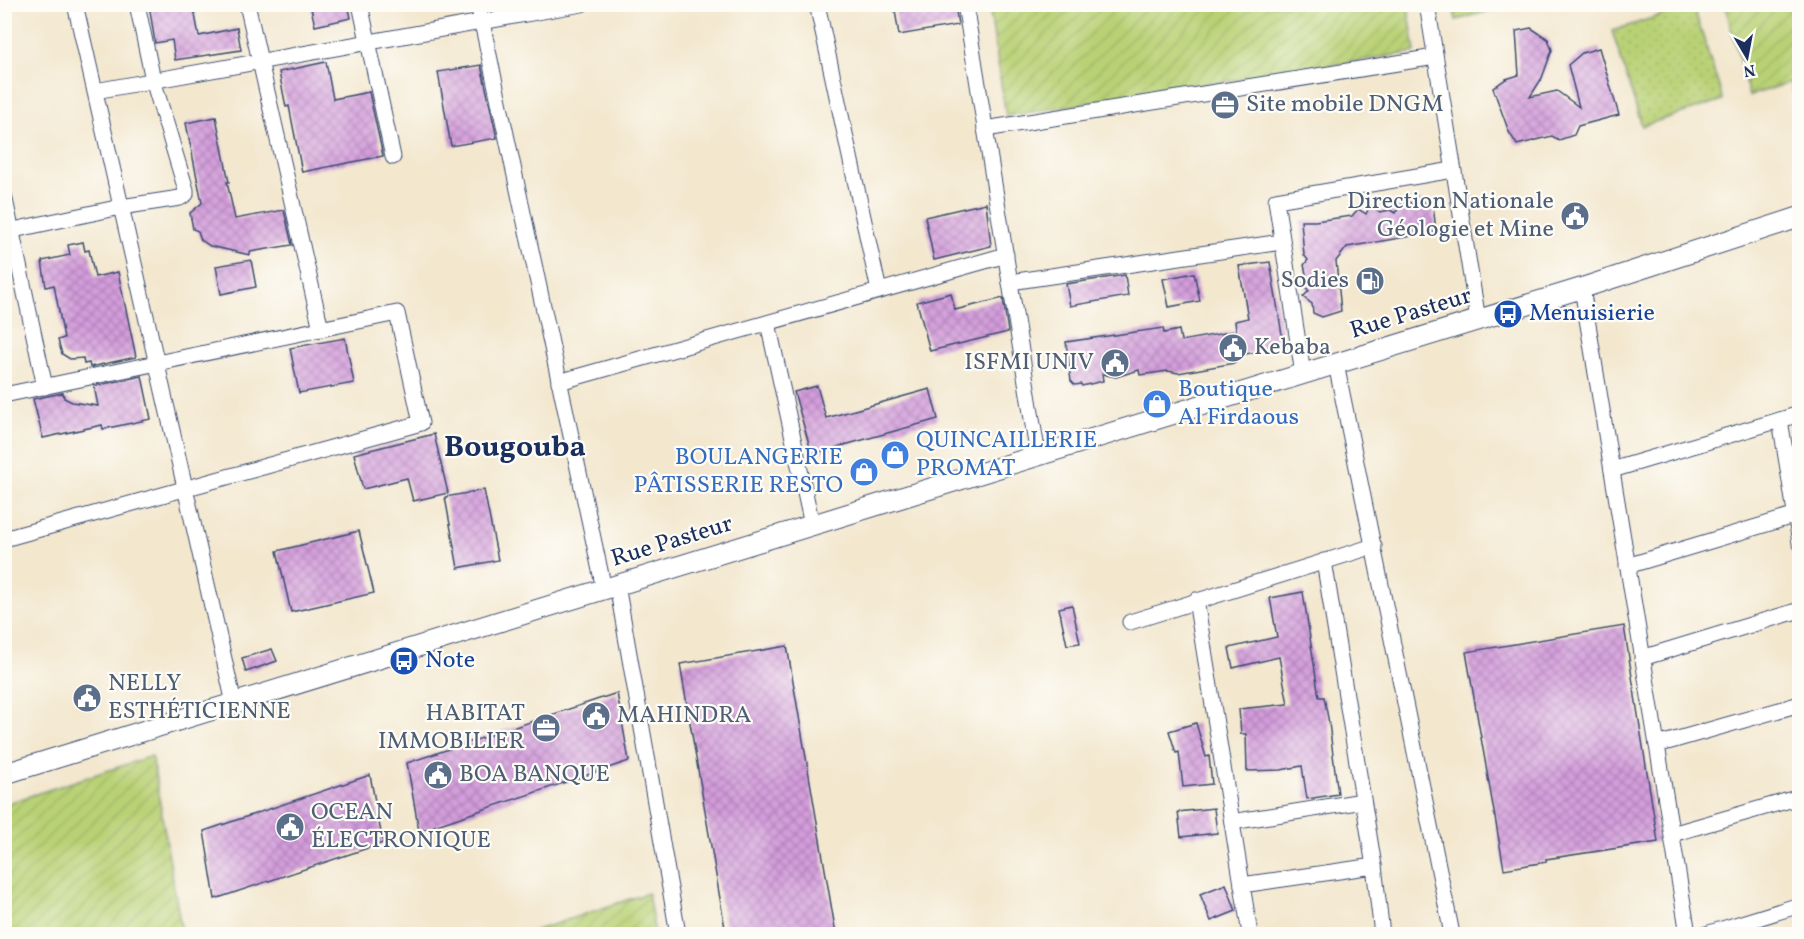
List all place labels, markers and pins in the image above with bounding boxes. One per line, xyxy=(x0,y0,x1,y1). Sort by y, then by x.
place label: Site mobile DNGM xyxy=(1246,88,1444,122)
office icon: Site mobile DNGM xyxy=(1209,89,1241,121)
place label: Direction Nationale Géologie et Mine xyxy=(1347,185,1554,247)
public building icon: Direction Nationale Géologie et Mine xyxy=(1559,200,1591,232)
place label: Sodies xyxy=(1281,264,1349,298)
fuel station icon: Sodies xyxy=(1354,265,1386,297)
place label: Menuisierie xyxy=(1529,297,1655,331)
bus stop icon: Menuisierie xyxy=(1492,298,1524,330)
place label: Kebaba xyxy=(1254,331,1331,365)
public building icon: Kebaba xyxy=(1217,332,1249,364)
place label: ISFMI UNIV xyxy=(964,346,1094,380)
public building icon: ISFMI UNIV xyxy=(1099,347,1131,379)
place label: Boutique Al Firdaous xyxy=(1178,373,1299,435)
shop icon: Boutique Al Firdaous xyxy=(1141,388,1173,420)
place label: QUINCAILLERIE PROMAT xyxy=(916,424,1097,486)
shop icon: QUINCAILLERIE PROMAT xyxy=(879,439,911,471)
place label: BOULANGERIE PÂTISSERIE RESTO xyxy=(634,441,843,503)
shop icon: BOULANGERIE PÂTISSERIE RESTO xyxy=(848,456,880,488)
place label: Note xyxy=(425,644,475,678)
bus stop icon: Note xyxy=(388,645,420,677)
place label: NELLY ESTHÉTICIENNE xyxy=(108,667,291,729)
public building icon: NELLY ESTHÉTICIENNE xyxy=(71,682,103,714)
place label: HABITAT IMMOBILIER xyxy=(378,697,525,759)
place label: MAHINDRA xyxy=(617,699,752,733)
public building icon: MAHINDRA xyxy=(580,700,612,732)
office icon: HABITAT IMMOBILIER xyxy=(530,712,562,744)
place label: BOA BANQUE xyxy=(459,758,610,792)
public building icon: BOA BANQUE xyxy=(422,759,454,791)
place label: OCEAN ÉLECTRONIQUE xyxy=(311,796,491,858)
public building icon: OCEAN ÉLECTRONIQUE xyxy=(274,811,306,843)

